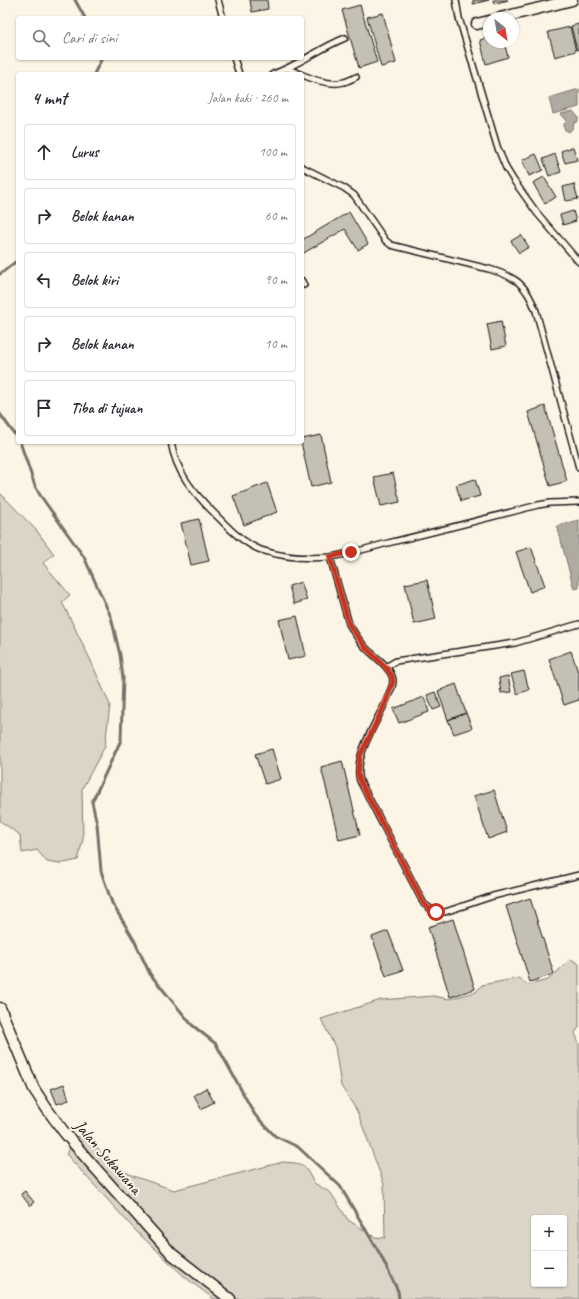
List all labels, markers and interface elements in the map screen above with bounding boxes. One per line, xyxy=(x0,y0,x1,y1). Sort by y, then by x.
north arrow xyxy=(483,12,519,48)
search box xyxy=(16,16,304,60)
icon: search xyxy=(30,27,52,49)
text: Cari di sini xyxy=(62,29,117,48)
text: 4 mnt xyxy=(32,88,67,109)
text: Jalan kaki · 260 m xyxy=(208,90,288,106)
icon: ahead xyxy=(33,141,55,163)
text: Lurus xyxy=(71,143,99,162)
text: 100 m xyxy=(259,144,287,160)
icon: right xyxy=(33,205,55,227)
text: Belok kanan xyxy=(71,207,134,226)
text: 60 m xyxy=(265,208,287,224)
icon: left xyxy=(33,269,55,291)
text: Belok kiri xyxy=(71,271,118,290)
text: 90 m xyxy=(265,272,287,288)
icon: right xyxy=(33,333,55,355)
text: Belok kanan xyxy=(71,335,134,354)
text: 10 m xyxy=(265,336,287,352)
icon: arrive xyxy=(33,397,55,419)
text: Tiba di tujuan xyxy=(71,399,142,418)
route end xyxy=(342,543,360,561)
route start xyxy=(427,903,445,921)
street label: Jalan Sukawana xyxy=(69,1115,147,1200)
map controls xyxy=(531,1215,567,1287)
button: + xyxy=(531,1215,567,1251)
button: − xyxy=(531,1251,567,1287)

